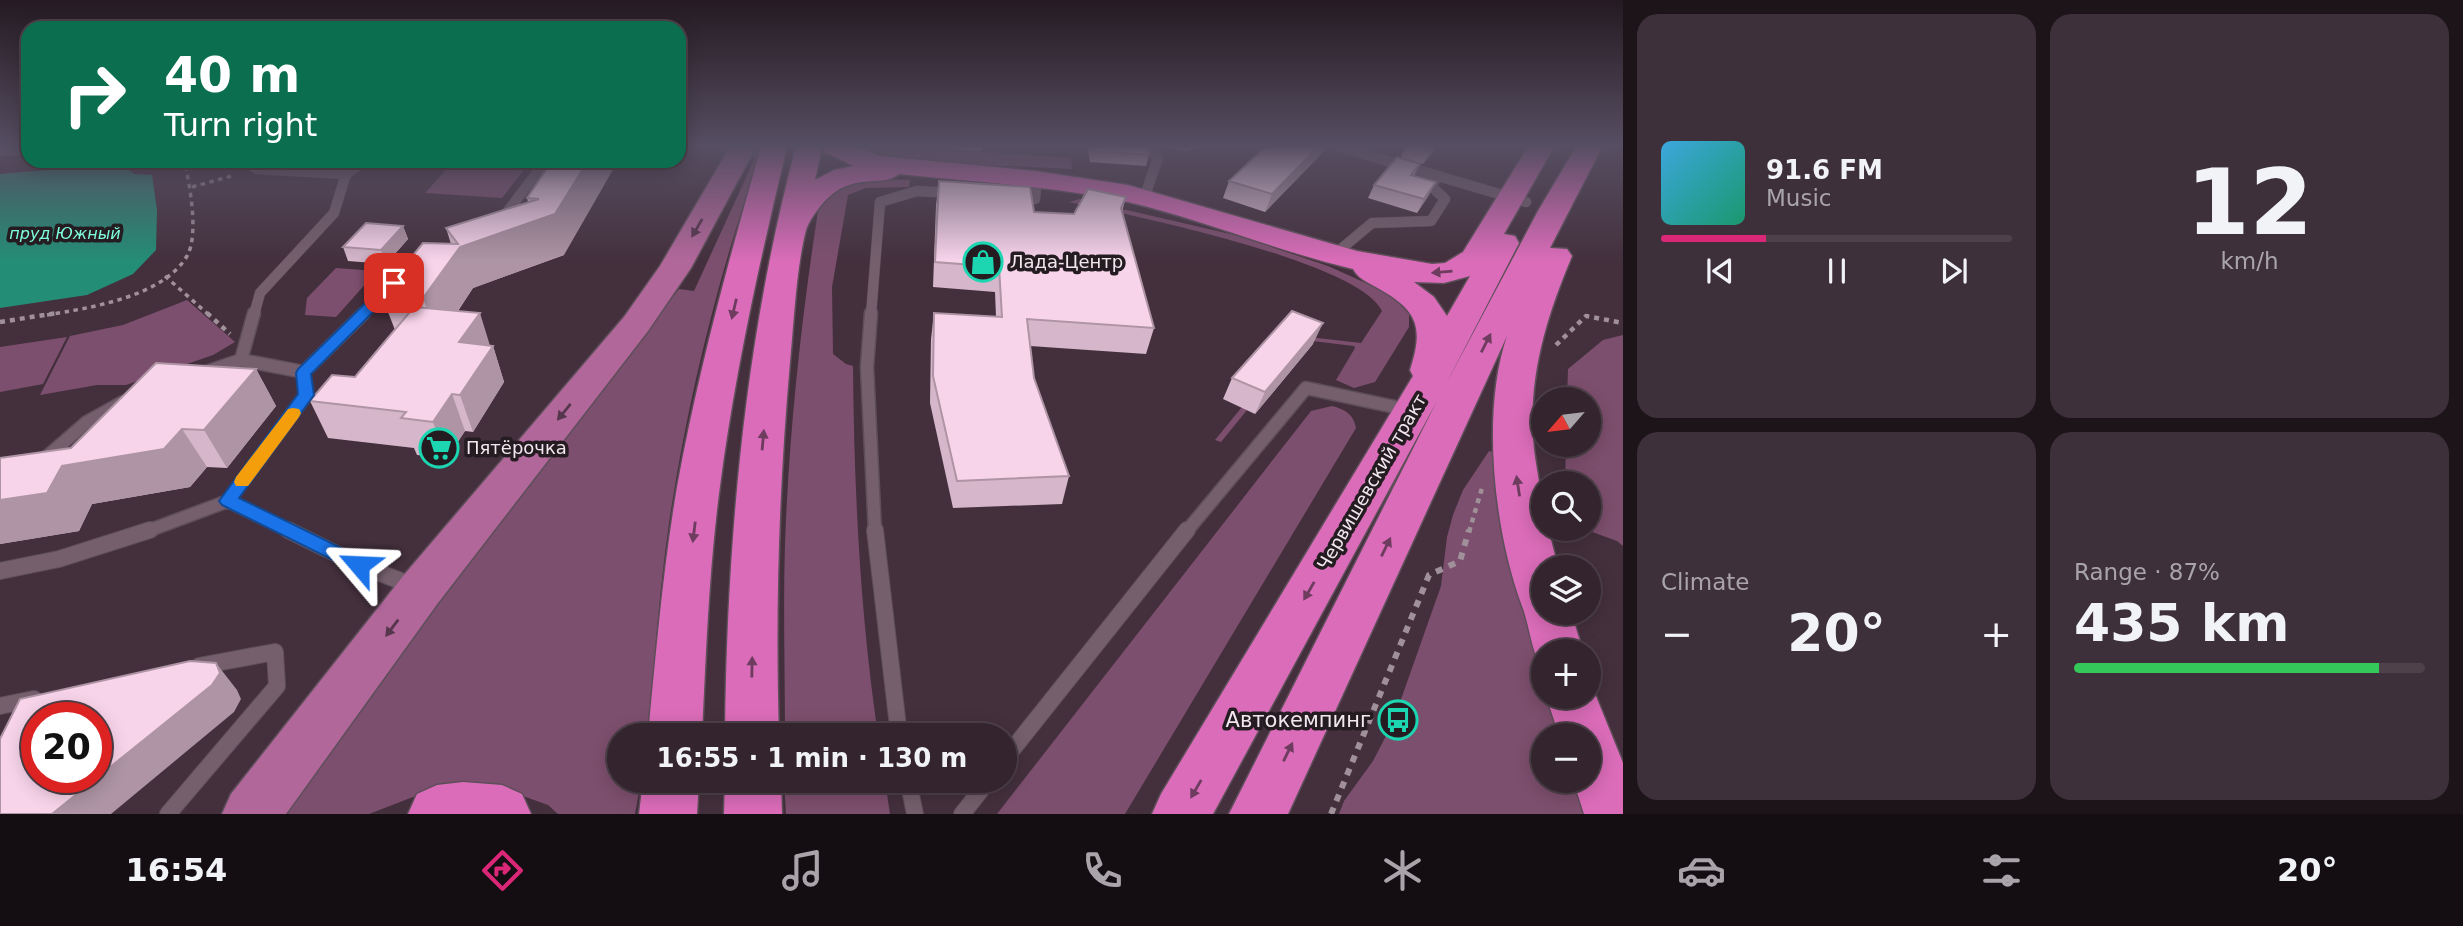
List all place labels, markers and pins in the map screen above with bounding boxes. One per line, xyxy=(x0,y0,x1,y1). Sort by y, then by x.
shop icon: Лада-Центр xyxy=(962,241,1004,283)
place label: Лада-Центр xyxy=(1010,251,1123,272)
pin xyxy=(364,253,424,313)
supermarket icon: Пятёрочка xyxy=(418,427,460,469)
place label: Пятёрочка xyxy=(466,437,567,458)
bus stop icon: Автокемпинг xyxy=(1377,699,1419,741)
place label: Автокемпинг xyxy=(1226,708,1371,732)

